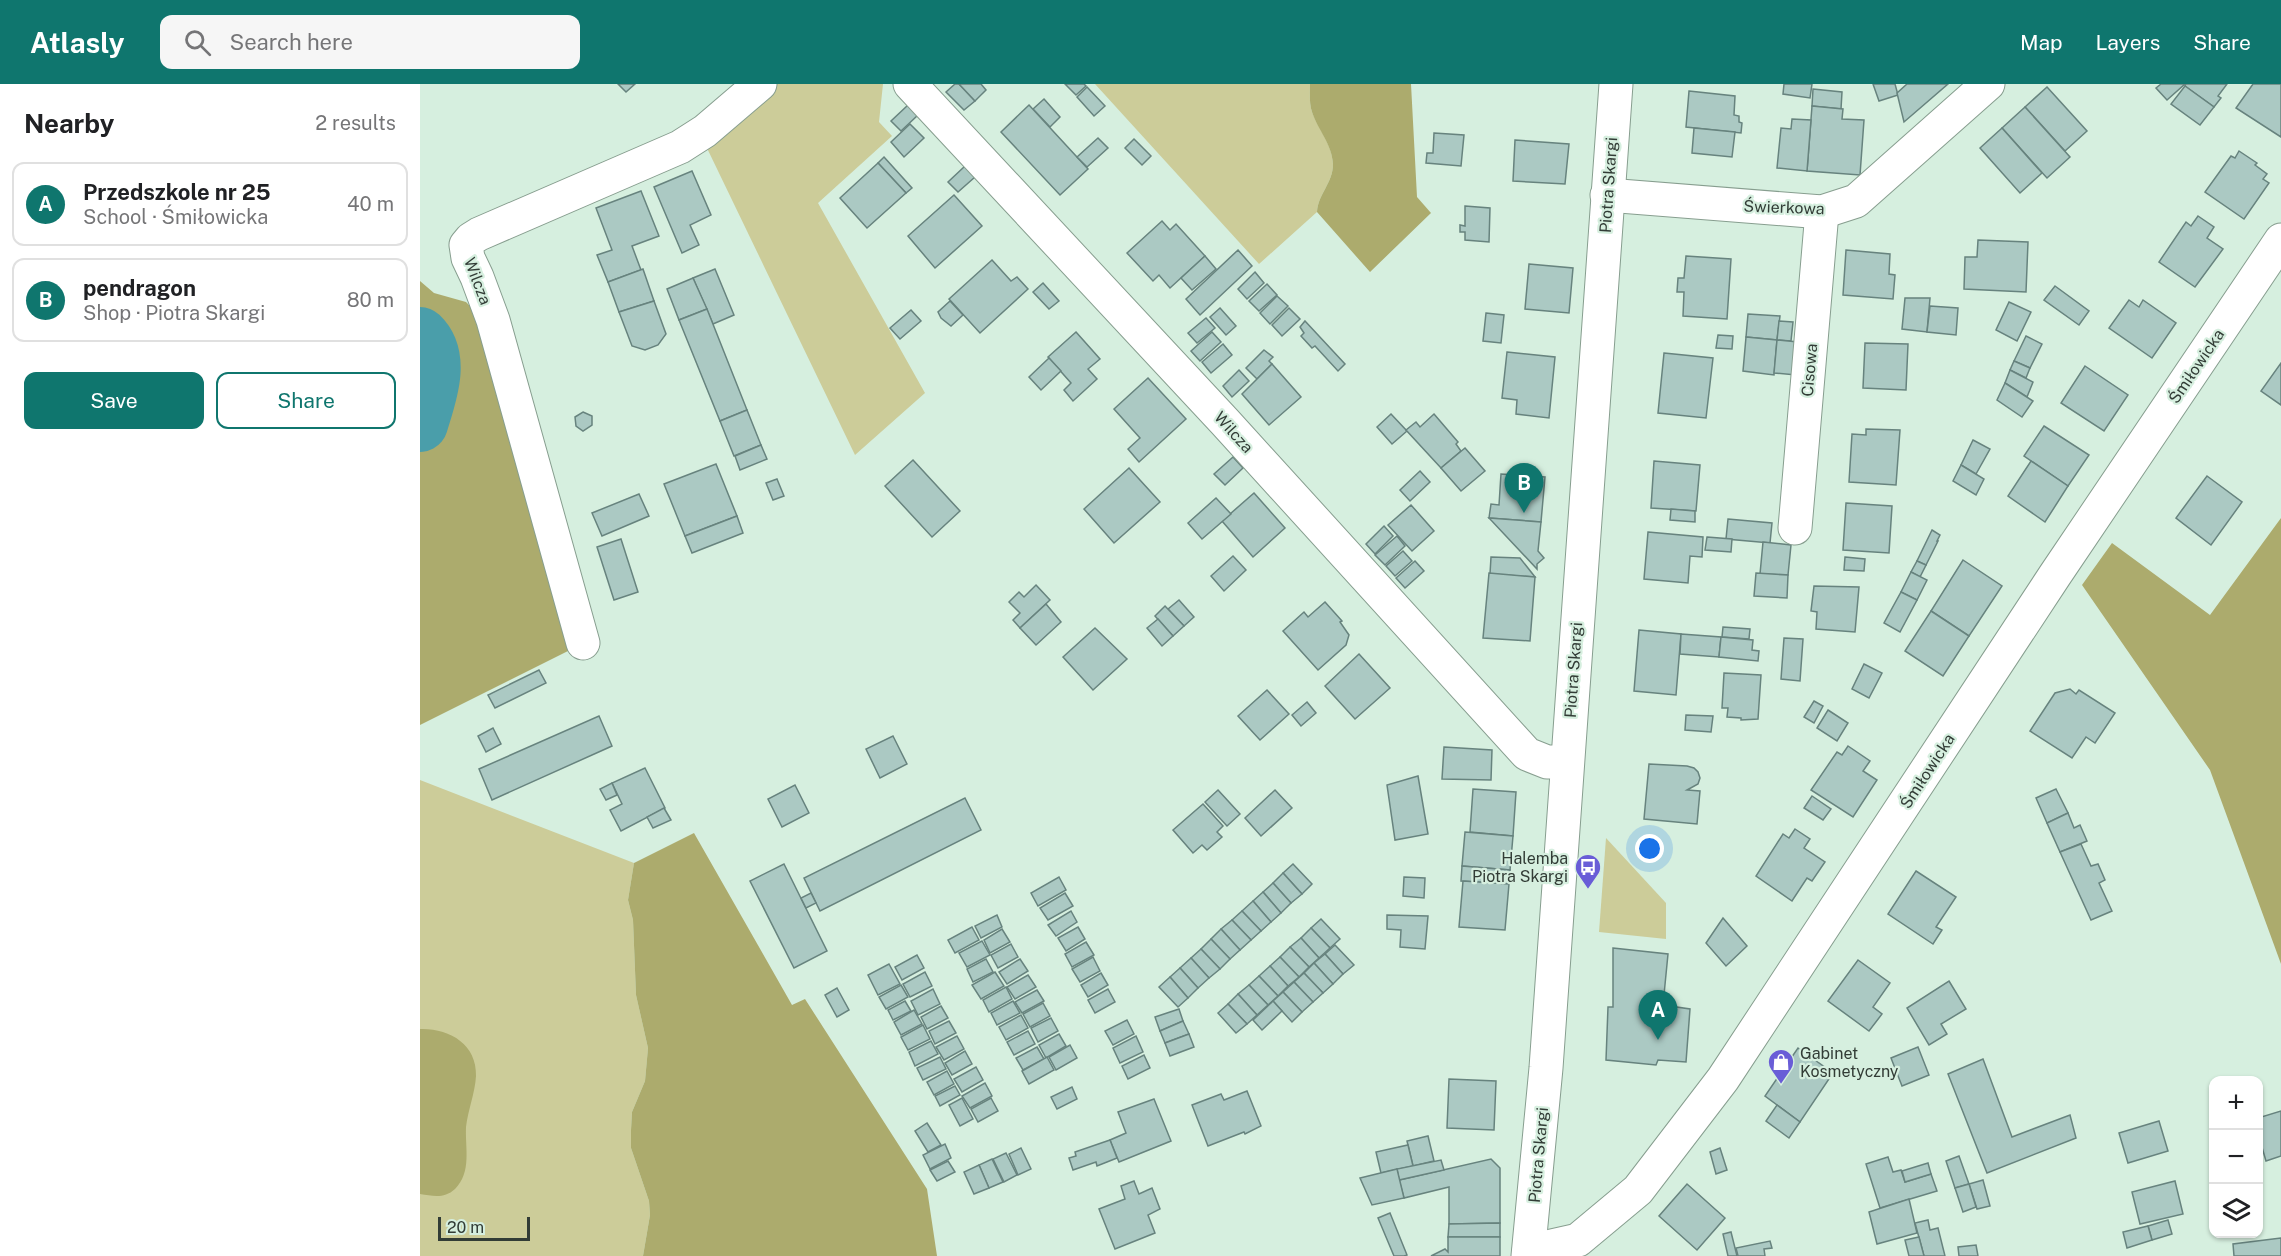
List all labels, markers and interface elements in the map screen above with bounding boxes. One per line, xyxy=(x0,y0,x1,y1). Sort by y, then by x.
search box xyxy=(160,15,580,69)
text: Atlasly xyxy=(30,26,124,59)
icon: search xyxy=(181,26,214,59)
text: Search here xyxy=(229,29,353,55)
text: Map xyxy=(2020,30,2063,55)
text: Layers xyxy=(2096,30,2160,55)
text: Share xyxy=(2193,30,2251,55)
text: Nearby xyxy=(24,108,114,139)
text: 2 results xyxy=(315,111,396,135)
street label: Piotra Skargi xyxy=(1596,136,1621,234)
text: Przedszkole nr 25 xyxy=(83,179,271,205)
text: A xyxy=(38,192,53,216)
text: 40 m xyxy=(347,192,394,216)
street label: Świerkowa xyxy=(1743,196,1825,218)
text: School · Śmiłowicka xyxy=(83,205,268,229)
street label: Wilcza xyxy=(460,255,495,307)
text: pendragon xyxy=(83,275,196,301)
text: B xyxy=(39,288,52,312)
text: 80 m xyxy=(347,288,394,312)
text: Shop · Piotra Skargi xyxy=(83,301,265,325)
street label: Śmiłowicka xyxy=(2164,325,2228,407)
street label: Cisowa xyxy=(1798,343,1821,397)
button: Save xyxy=(24,372,204,429)
button: Share xyxy=(216,372,396,429)
street label: Wilcza xyxy=(1210,408,1257,457)
pin: B xyxy=(1504,464,1544,513)
street label: Piotra Skargi xyxy=(1561,621,1586,719)
street label: Śmiłowicka xyxy=(1895,730,1959,812)
your location xyxy=(1635,834,1664,863)
place label: Halemba Piotra Skargi xyxy=(1472,849,1568,886)
bus stop icon: Halemba Piotra Skargi xyxy=(1573,852,1603,890)
pin: A xyxy=(1638,990,1678,1040)
place label: Gabinet Kosmetyczny xyxy=(1800,1044,1899,1081)
shop icon: Gabinet Kosmetyczny xyxy=(1766,1047,1796,1085)
map controls xyxy=(2209,1076,2263,1238)
button: + xyxy=(2209,1076,2263,1130)
street label: Piotra Skargi xyxy=(1525,1106,1552,1204)
button: − xyxy=(2209,1130,2263,1184)
button: layers xyxy=(2209,1184,2263,1238)
scale bar xyxy=(438,1214,530,1242)
text: 20 m xyxy=(447,1218,484,1237)

